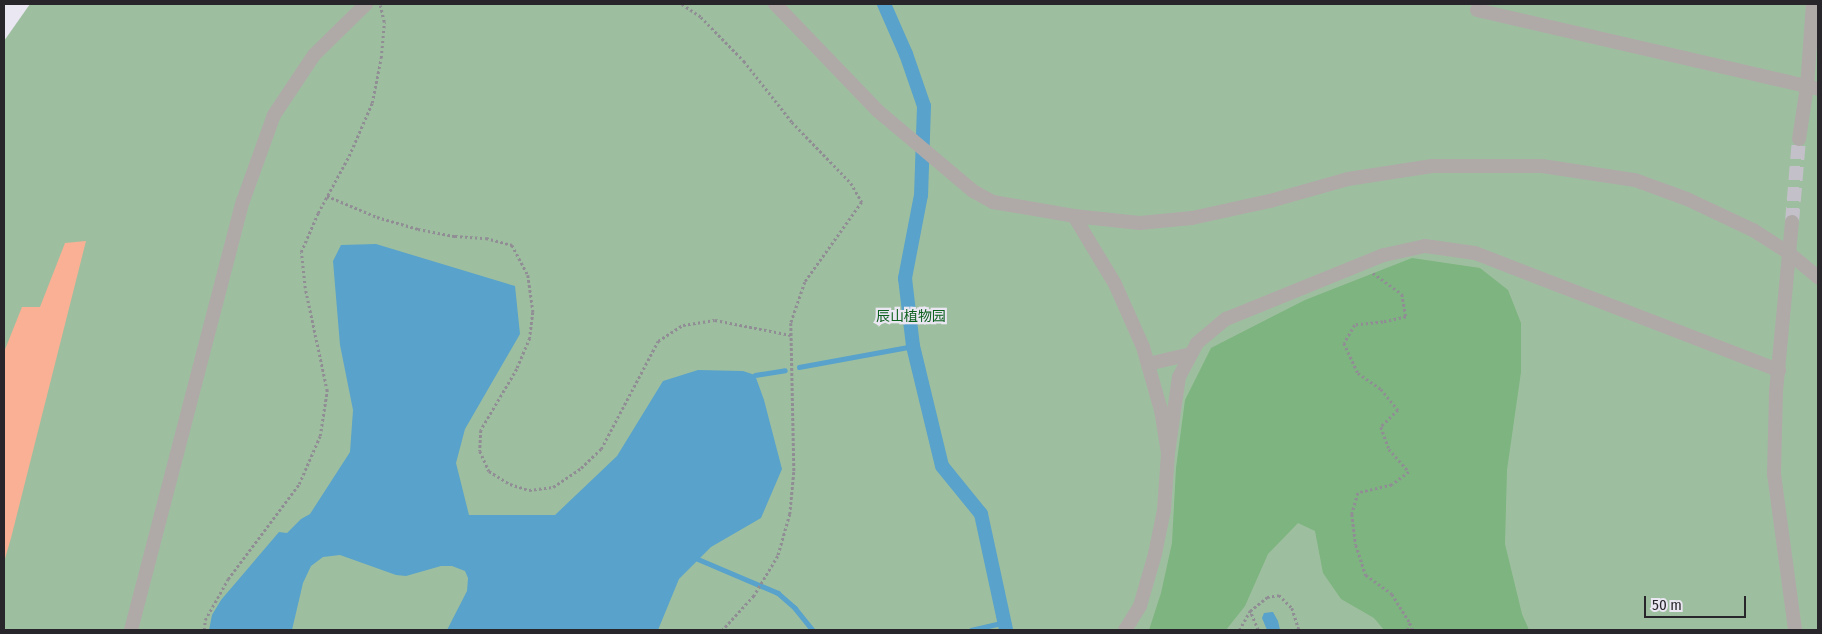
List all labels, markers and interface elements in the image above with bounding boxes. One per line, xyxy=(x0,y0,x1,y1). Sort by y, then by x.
park label: 辰山植物园 xyxy=(876,309,946,325)
scale bar xyxy=(1647,586,1750,618)
text: 50 m xyxy=(1652,596,1682,614)

